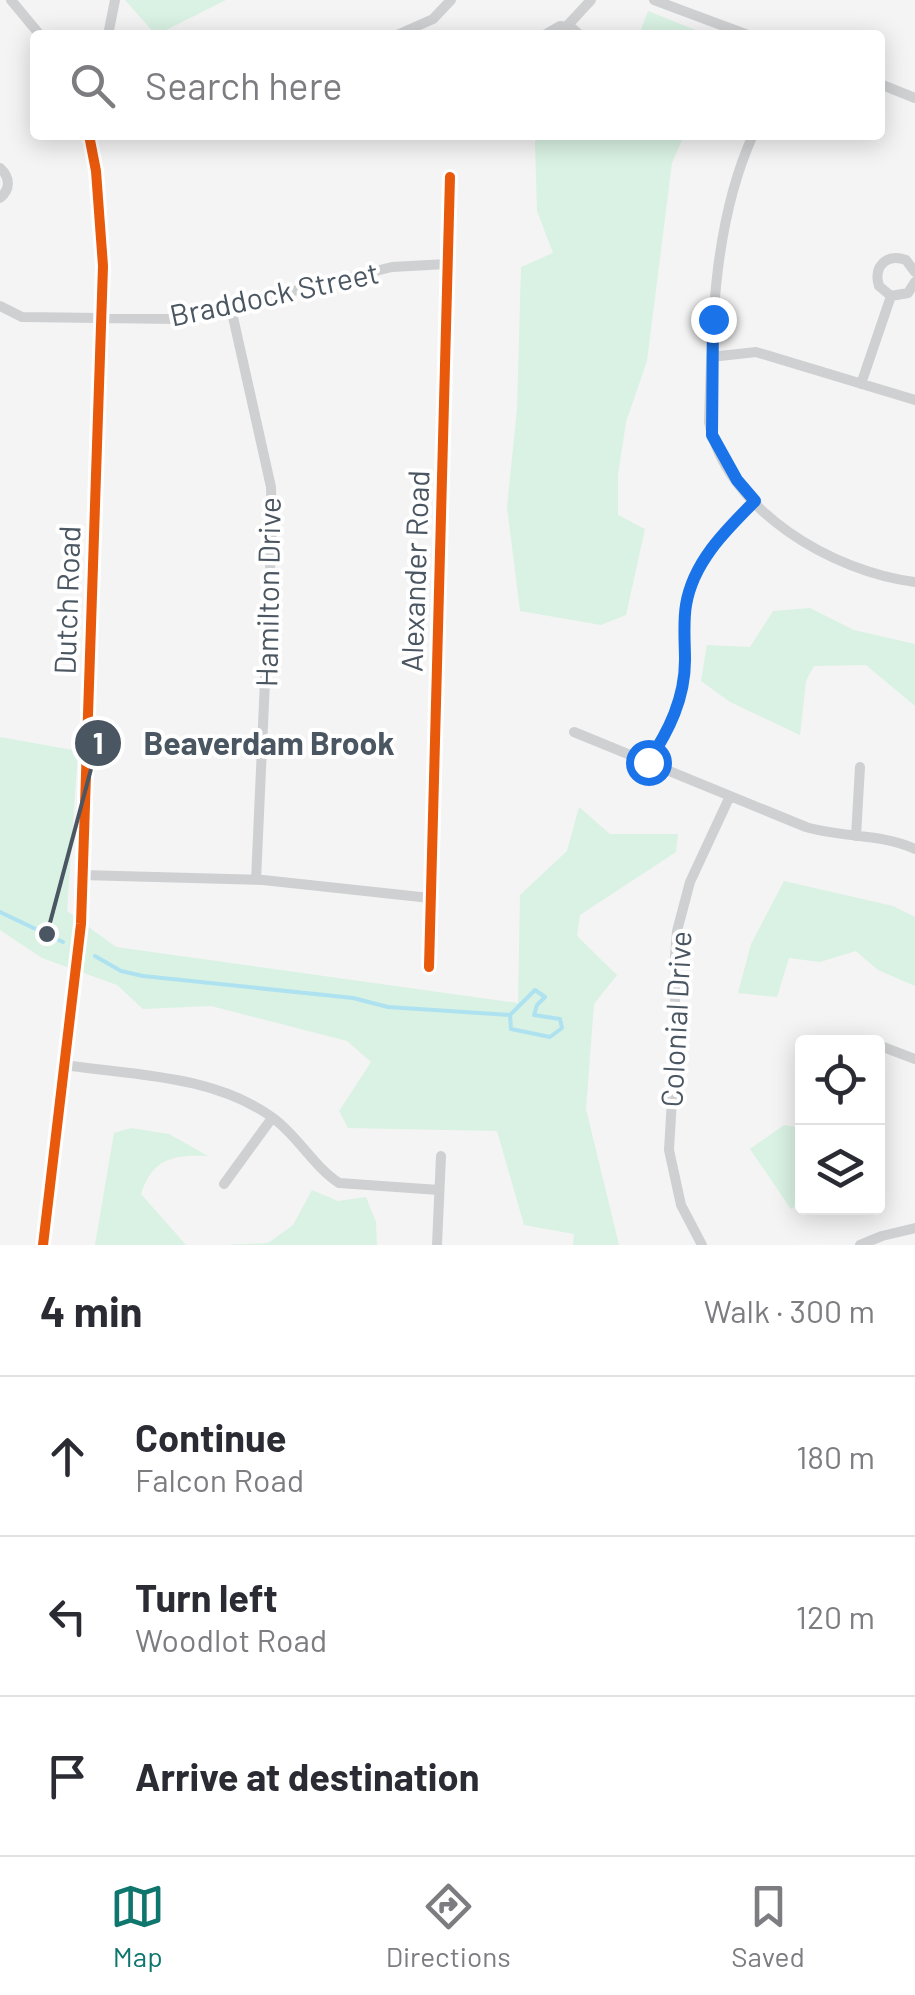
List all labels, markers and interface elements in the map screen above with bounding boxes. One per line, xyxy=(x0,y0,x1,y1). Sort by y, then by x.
search box xyxy=(30,30,885,140)
icon: search xyxy=(65,58,120,113)
text: Search here xyxy=(145,62,343,108)
street label: Braddock Street xyxy=(166,253,382,333)
route end xyxy=(691,297,737,343)
street label: Alexander Road xyxy=(392,469,436,673)
street label: Hamilton Drive xyxy=(247,497,287,687)
street label: Dutch Road xyxy=(45,525,87,675)
callout: Beaverdam Brook xyxy=(73,712,414,774)
text: Beaverdam Brook xyxy=(143,723,395,761)
text: 1 xyxy=(93,724,103,760)
route start xyxy=(626,740,672,786)
street label: Colonial Drive xyxy=(652,930,698,1108)
map controls xyxy=(795,1035,885,1215)
button: locate xyxy=(795,1035,885,1125)
button: layers xyxy=(795,1125,885,1215)
text: 4 min xyxy=(40,1285,143,1335)
text: Walk · 300 m xyxy=(704,1291,875,1329)
text: Continue xyxy=(135,1414,286,1460)
icon: ahead xyxy=(40,1429,95,1484)
text: 180 m xyxy=(796,1437,875,1475)
text: Falcon Road xyxy=(135,1460,304,1498)
text: Turn left xyxy=(135,1574,278,1620)
icon: left xyxy=(40,1589,95,1644)
text: 120 m xyxy=(796,1597,875,1635)
text: Woodlot Road xyxy=(135,1620,327,1658)
icon: arrive xyxy=(40,1749,95,1804)
text: Arrive at destination xyxy=(135,1753,480,1799)
tab: Map xyxy=(110,1879,165,1973)
tab: Directions xyxy=(386,1879,511,1973)
tab: Saved xyxy=(731,1879,805,1973)

